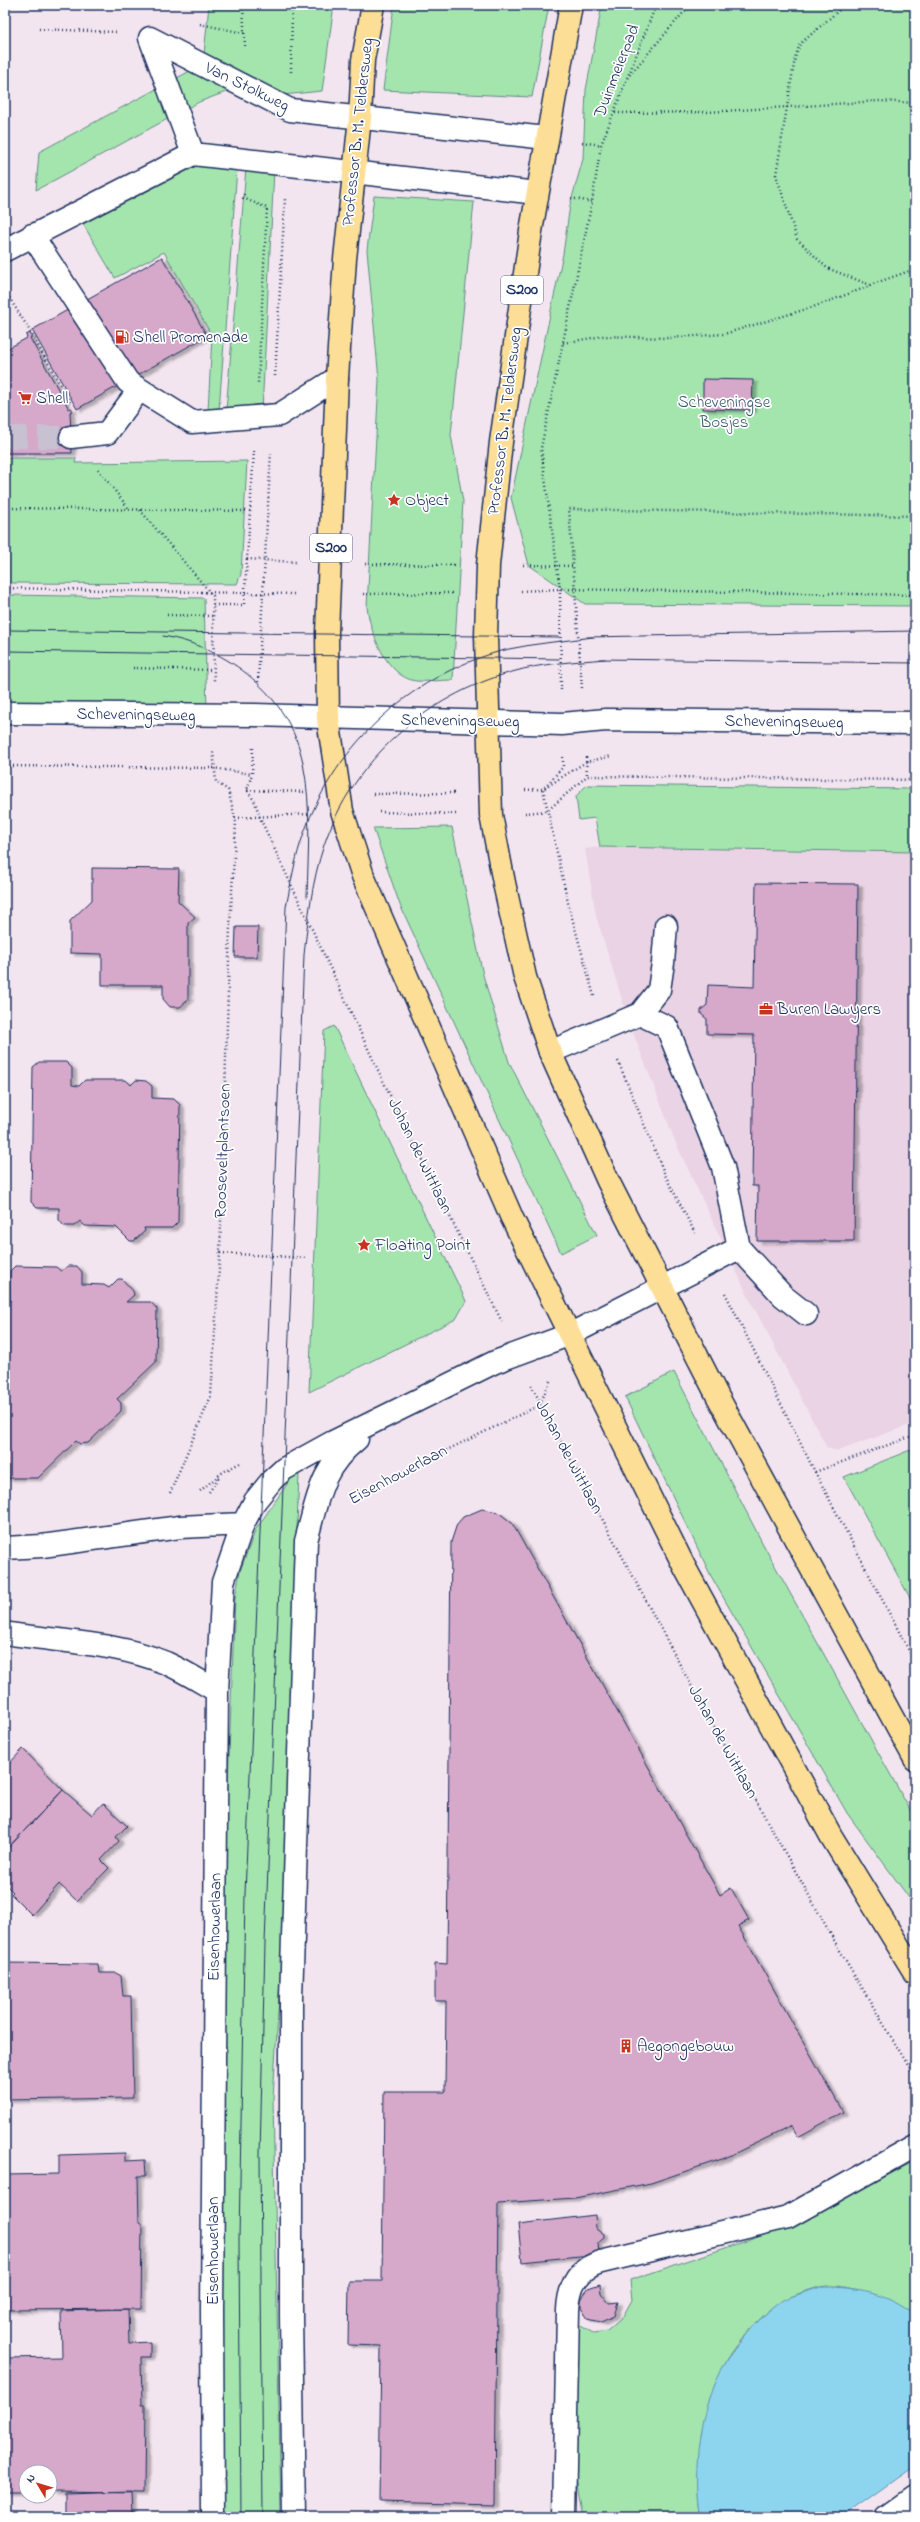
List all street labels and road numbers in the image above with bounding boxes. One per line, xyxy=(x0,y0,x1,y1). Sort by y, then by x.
street label: Duinmeierpad xyxy=(587,20,646,122)
street label: Professor B. M. Teldersweg xyxy=(336,37,382,228)
street label: Van Stolkweg xyxy=(199,55,294,120)
road number: S200 xyxy=(501,276,543,304)
street label: Professor B. M. Teldersweg xyxy=(481,326,531,517)
road number: S200 xyxy=(310,534,352,562)
street label: Scheveningseweg xyxy=(76,701,196,731)
street label: Scheveningseweg xyxy=(400,707,520,737)
street label: Scheveningseweg xyxy=(724,708,844,738)
street label: Rooseveltplantsoen xyxy=(208,1083,238,1219)
street label: Johan de Wittlaan xyxy=(381,1094,459,1218)
street label: Johan de Wittlaan xyxy=(528,1395,610,1519)
street label: Eisenhowerlaan xyxy=(344,1438,452,1512)
street label: Johan de Wittlaan xyxy=(682,1681,764,1803)
street label: Eisenhowerlaan xyxy=(202,1873,228,1981)
street label: Eisenhowerlaan xyxy=(201,2197,226,2305)

